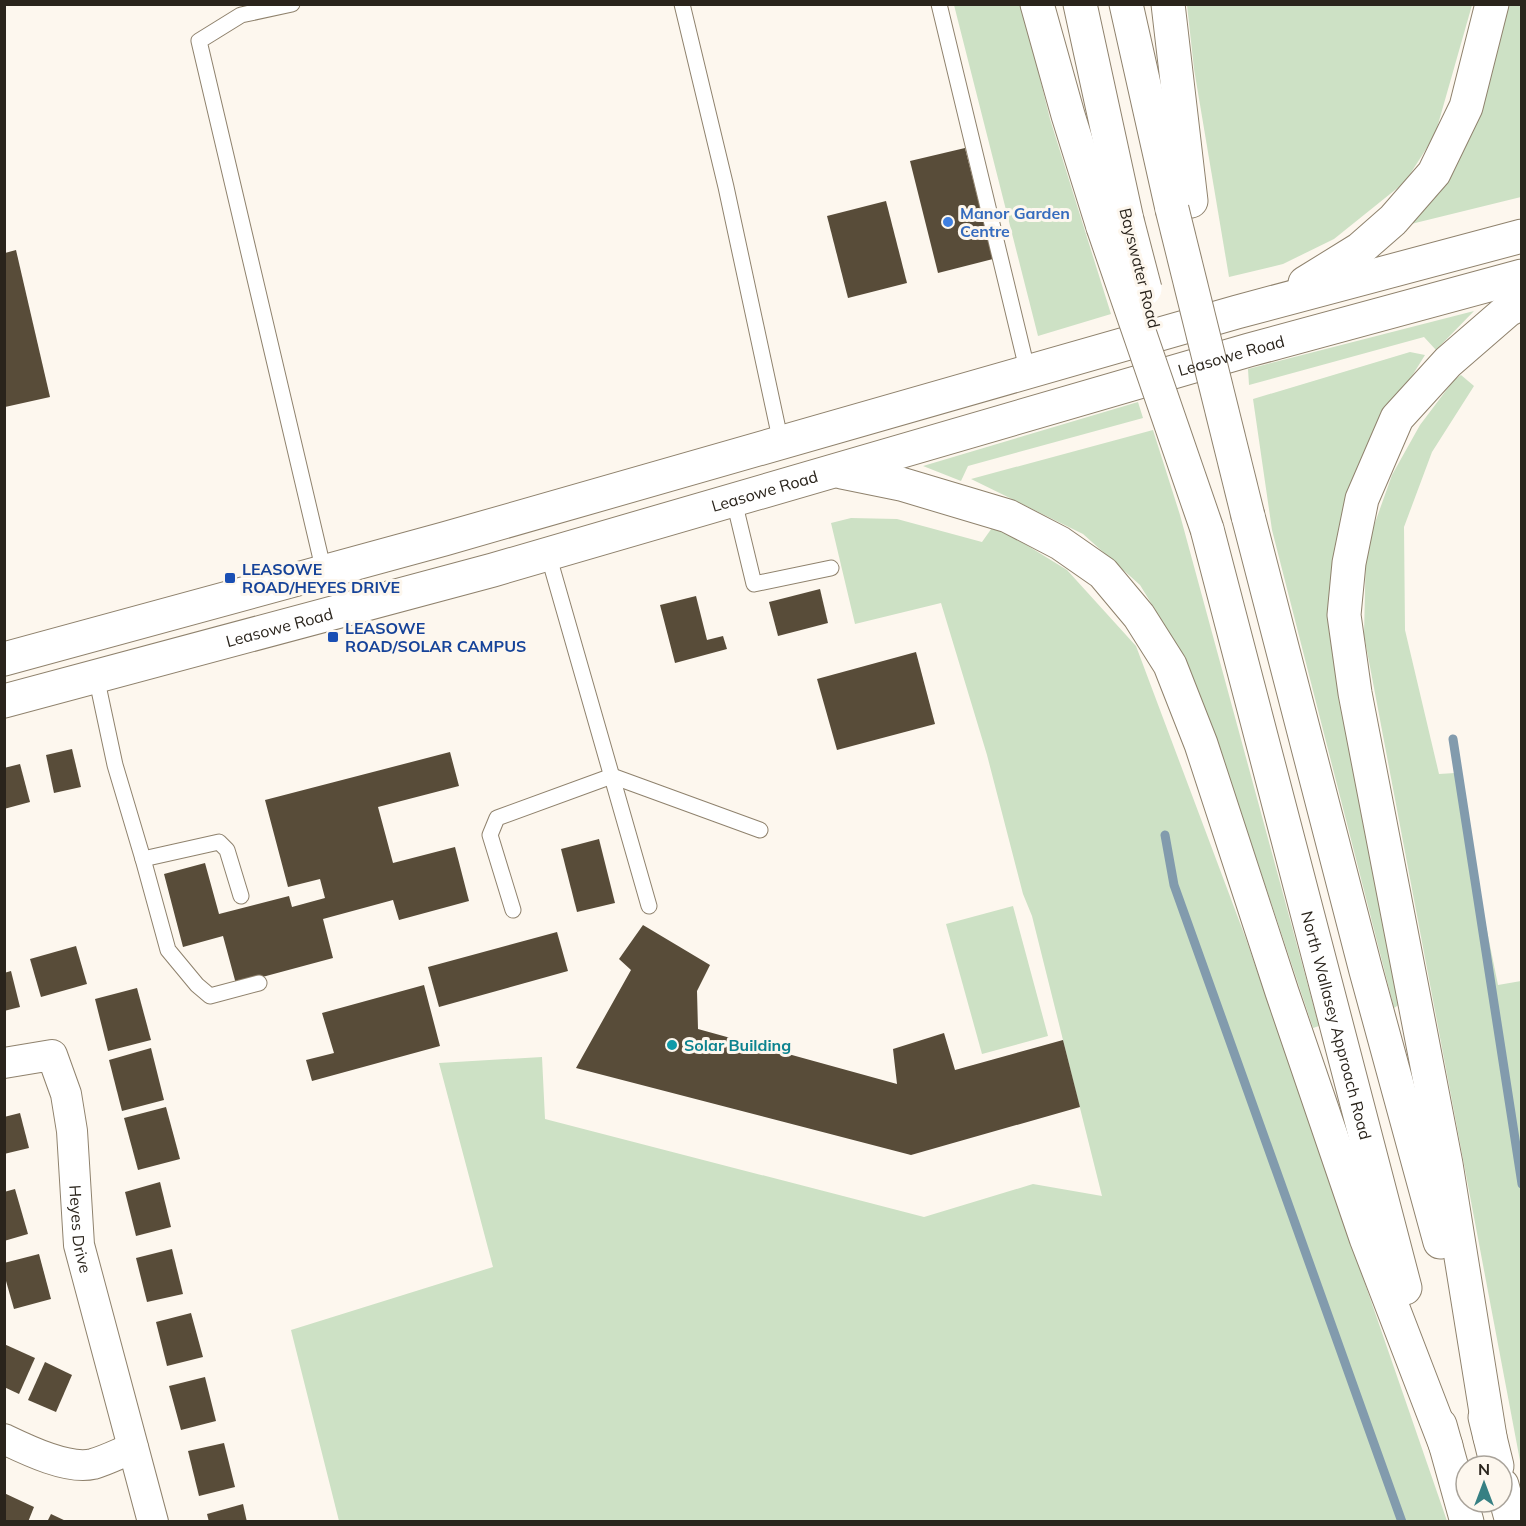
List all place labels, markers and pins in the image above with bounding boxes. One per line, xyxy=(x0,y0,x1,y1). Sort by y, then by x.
place label: Manor Garden Centre xyxy=(960,203,1070,241)
marker: Manor Garden Centre xyxy=(941,215,955,229)
place label: LEASOWE ROAD/HEYES DRIVE xyxy=(242,559,400,597)
marker: LEASOWE ROAD/HEYES DRIVE xyxy=(223,571,237,585)
place label: LEASOWE ROAD/SOLAR CAMPUS xyxy=(345,618,526,656)
marker: LEASOWE ROAD/SOLAR CAMPUS xyxy=(326,630,340,644)
place label: Solar Building xyxy=(684,1035,791,1055)
marker: Solar Building xyxy=(665,1038,679,1052)

